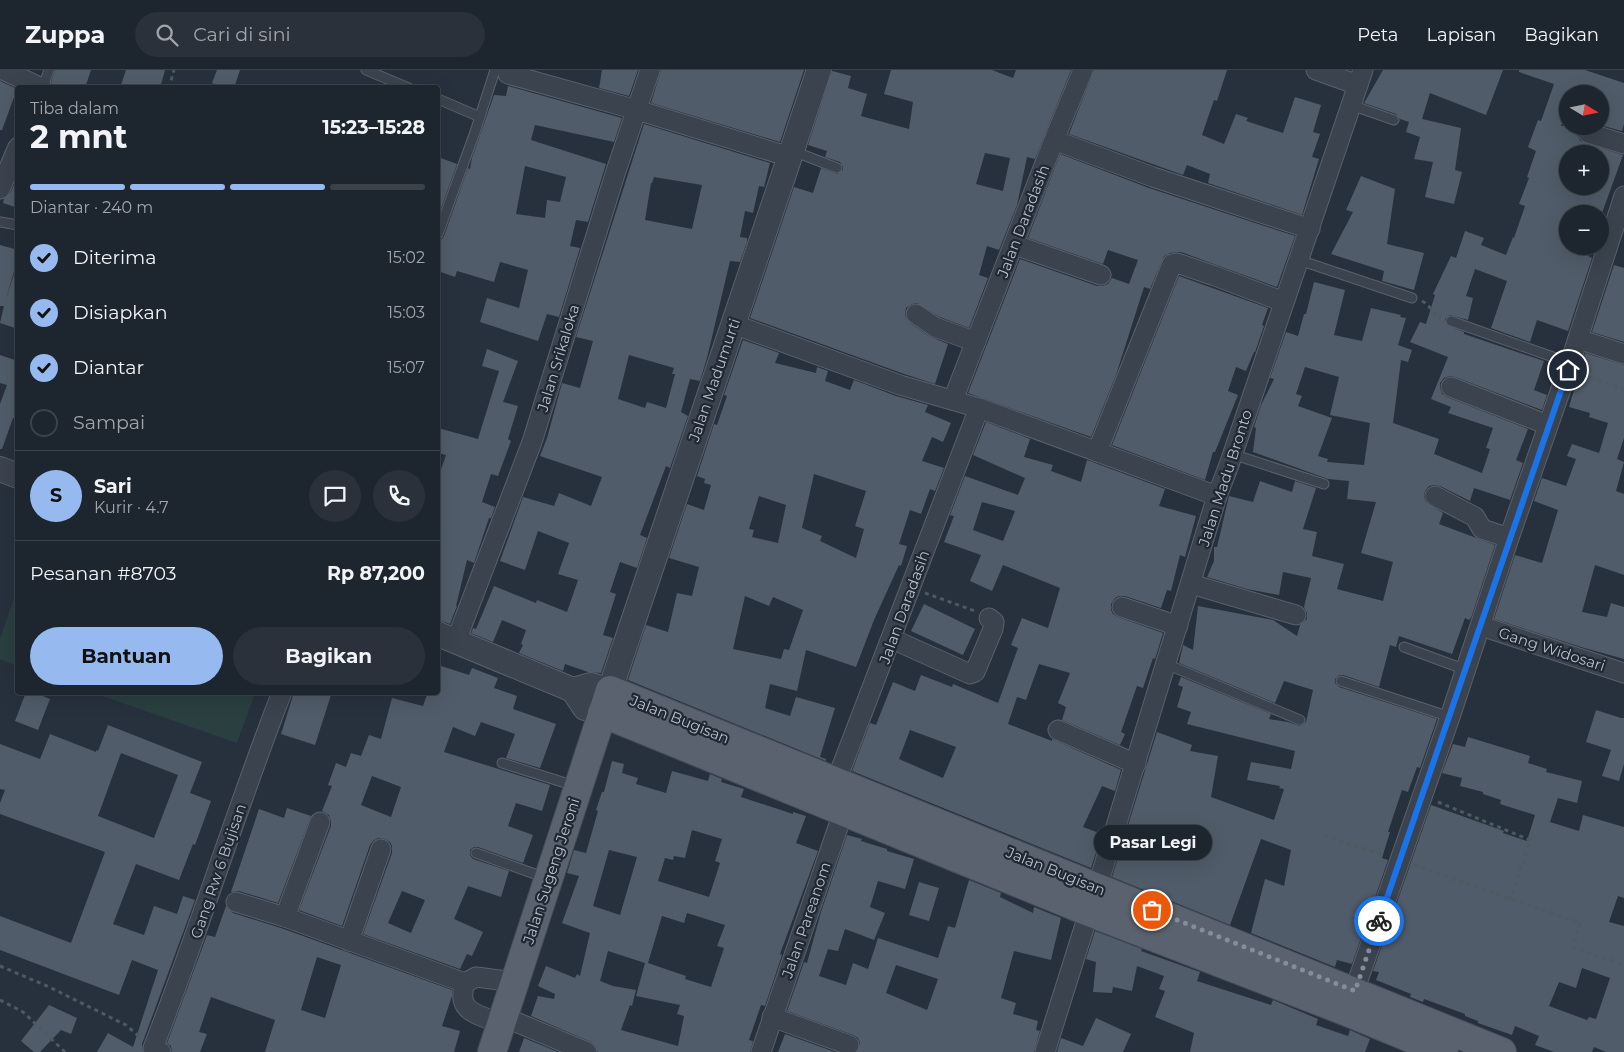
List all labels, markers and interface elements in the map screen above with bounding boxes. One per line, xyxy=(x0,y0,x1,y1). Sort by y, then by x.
search box xyxy=(135,12,485,57)
text: Zuppa xyxy=(25,20,105,49)
icon: search xyxy=(153,21,181,49)
text: Cari di sini xyxy=(193,23,291,46)
text: Peta xyxy=(1357,24,1398,46)
text: Lapisan xyxy=(1426,24,1496,46)
text: Bagikan xyxy=(1524,24,1599,46)
north arrow xyxy=(1559,85,1609,135)
map controls xyxy=(1559,85,1609,255)
text: Tiba dalam xyxy=(30,99,119,118)
text: 15:23–15:28 xyxy=(322,116,425,139)
text: 2 mnt xyxy=(30,117,128,156)
button: + xyxy=(1559,145,1609,195)
street label: Jalan Daradasih xyxy=(992,162,1053,281)
text: Diantar · 240 m xyxy=(30,198,153,217)
button: − xyxy=(1559,205,1609,255)
icon: check xyxy=(30,244,58,272)
text: Diterima xyxy=(73,246,156,269)
text: 15:02 xyxy=(387,248,425,267)
icon: check xyxy=(30,299,58,327)
text: Disiapkan xyxy=(73,301,168,324)
street label: Jalan Srikaloka xyxy=(532,302,583,415)
text: 15:03 xyxy=(387,303,425,322)
street label: Jalan Madumurti xyxy=(684,316,744,445)
pin xyxy=(1547,349,1589,391)
icon: check xyxy=(30,354,58,382)
text: Diantar xyxy=(73,356,144,379)
icon: home xyxy=(1554,356,1582,384)
text: 15:07 xyxy=(387,358,425,377)
street label: Jalan Madu Bronto xyxy=(1194,407,1256,550)
text: Sampai xyxy=(73,411,145,434)
button: chat xyxy=(309,470,361,522)
button: phone xyxy=(373,470,425,522)
text: Sari xyxy=(94,475,132,498)
text: S xyxy=(50,484,62,507)
text: Kurir · 4.7 xyxy=(94,498,169,517)
street label: Jalan Daradasih xyxy=(874,548,933,667)
text: Pesanan #8703 xyxy=(30,562,177,585)
text: Rp 87,200 xyxy=(327,562,425,585)
street label: Gang Widosari xyxy=(1496,623,1608,675)
button: Bantuan xyxy=(30,627,223,685)
button: Bagikan xyxy=(233,627,425,685)
street label: Jalan Bugisan xyxy=(627,690,732,748)
street label: Jalan Sugeng Jeroni xyxy=(518,796,584,947)
street label: Gang Rw 6 Bujisan xyxy=(186,801,250,941)
callout: Pasar Legi xyxy=(1093,825,1211,860)
text: Pasar Legi xyxy=(1110,833,1196,852)
street label: Jalan Bugisan xyxy=(1003,842,1108,900)
street label: Jalan Pareanom xyxy=(777,859,835,982)
pin xyxy=(1131,889,1173,931)
icon: bag xyxy=(1138,896,1166,924)
courier xyxy=(1354,896,1404,946)
icon: bike xyxy=(1365,907,1393,935)

